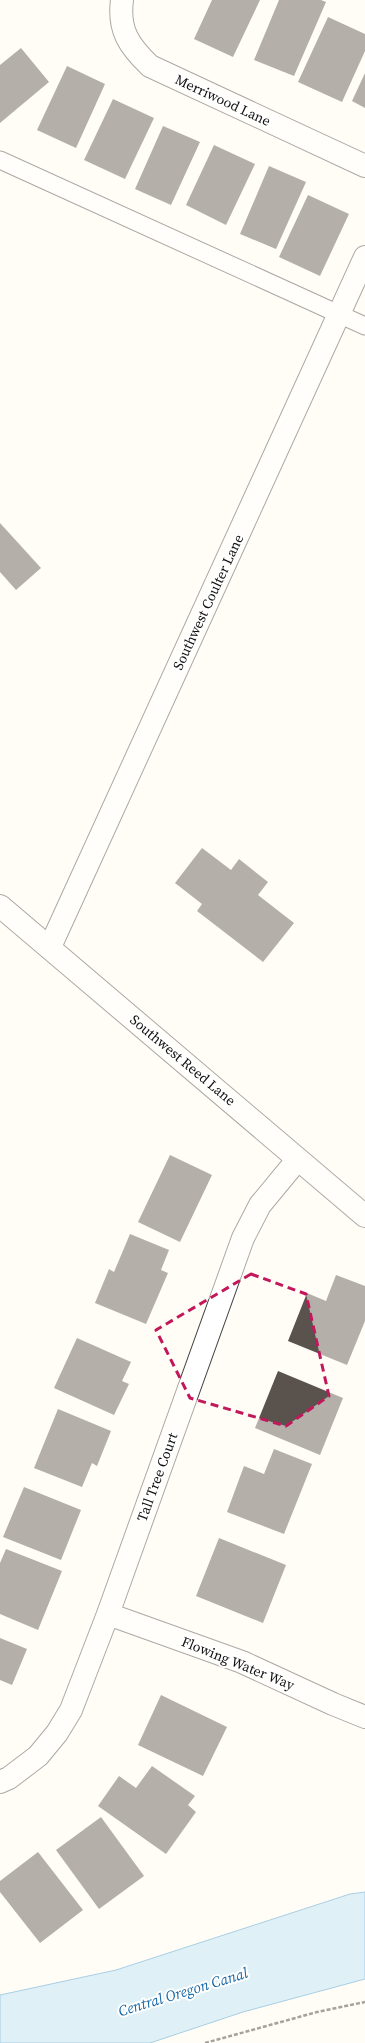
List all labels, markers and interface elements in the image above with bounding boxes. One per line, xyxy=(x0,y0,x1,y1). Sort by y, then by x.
street label: Merriwood Lane xyxy=(172,69,274,131)
street label: Southwest Coulter Lane xyxy=(168,531,248,673)
street label: Southwest Reed Lane xyxy=(126,1010,240,1110)
street label: Tall Tree Court xyxy=(132,1429,182,1524)
street label: Flowing Water Way xyxy=(179,1631,298,1695)
water label: Central Oregon Canal xyxy=(116,1962,251,2021)

